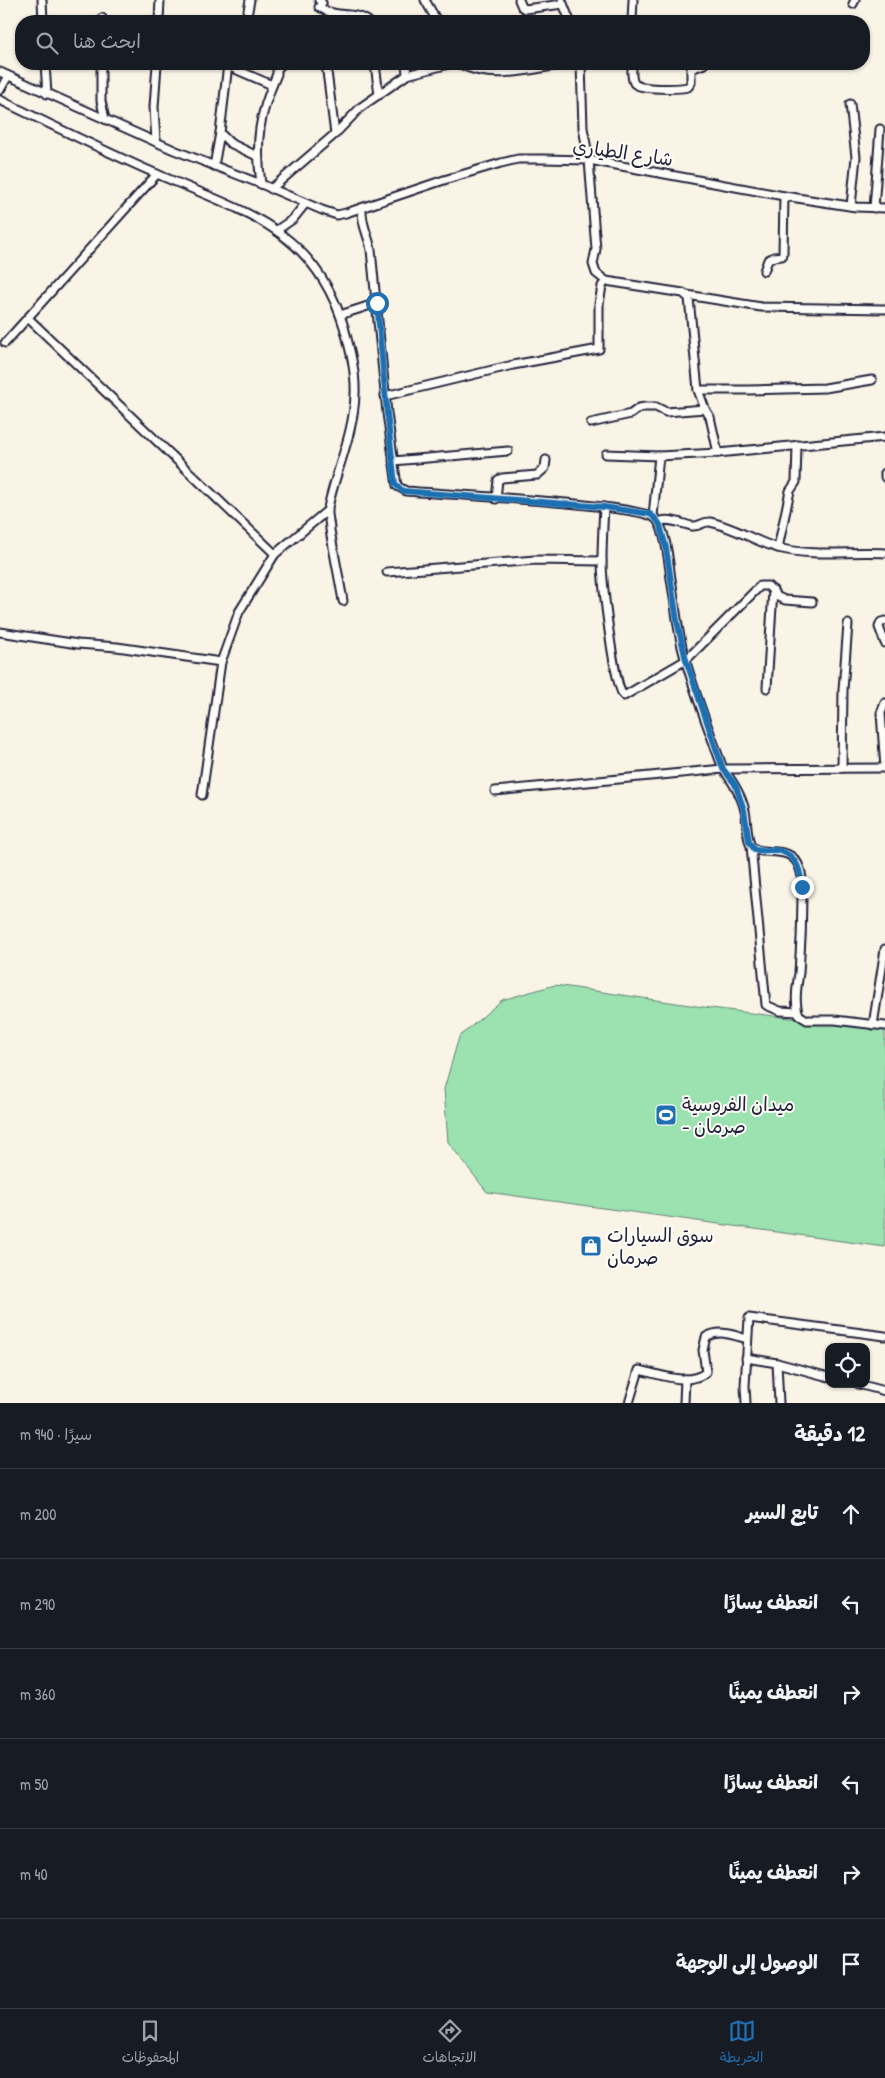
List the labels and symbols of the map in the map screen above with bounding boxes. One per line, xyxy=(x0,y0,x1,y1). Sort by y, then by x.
street label: شارع الطياري xyxy=(571,132,675,174)
route start xyxy=(366,292,389,315)
route end xyxy=(791,876,814,899)
place label: ميدان الفروسية - صرمان xyxy=(682,1091,794,1139)
sports icon: ميدان الفروسية - صرمان xyxy=(654,1103,678,1127)
place label: سوق السيارات صرمان xyxy=(607,1222,714,1270)
shop icon: سوق السيارات صرمان xyxy=(579,1234,603,1258)

